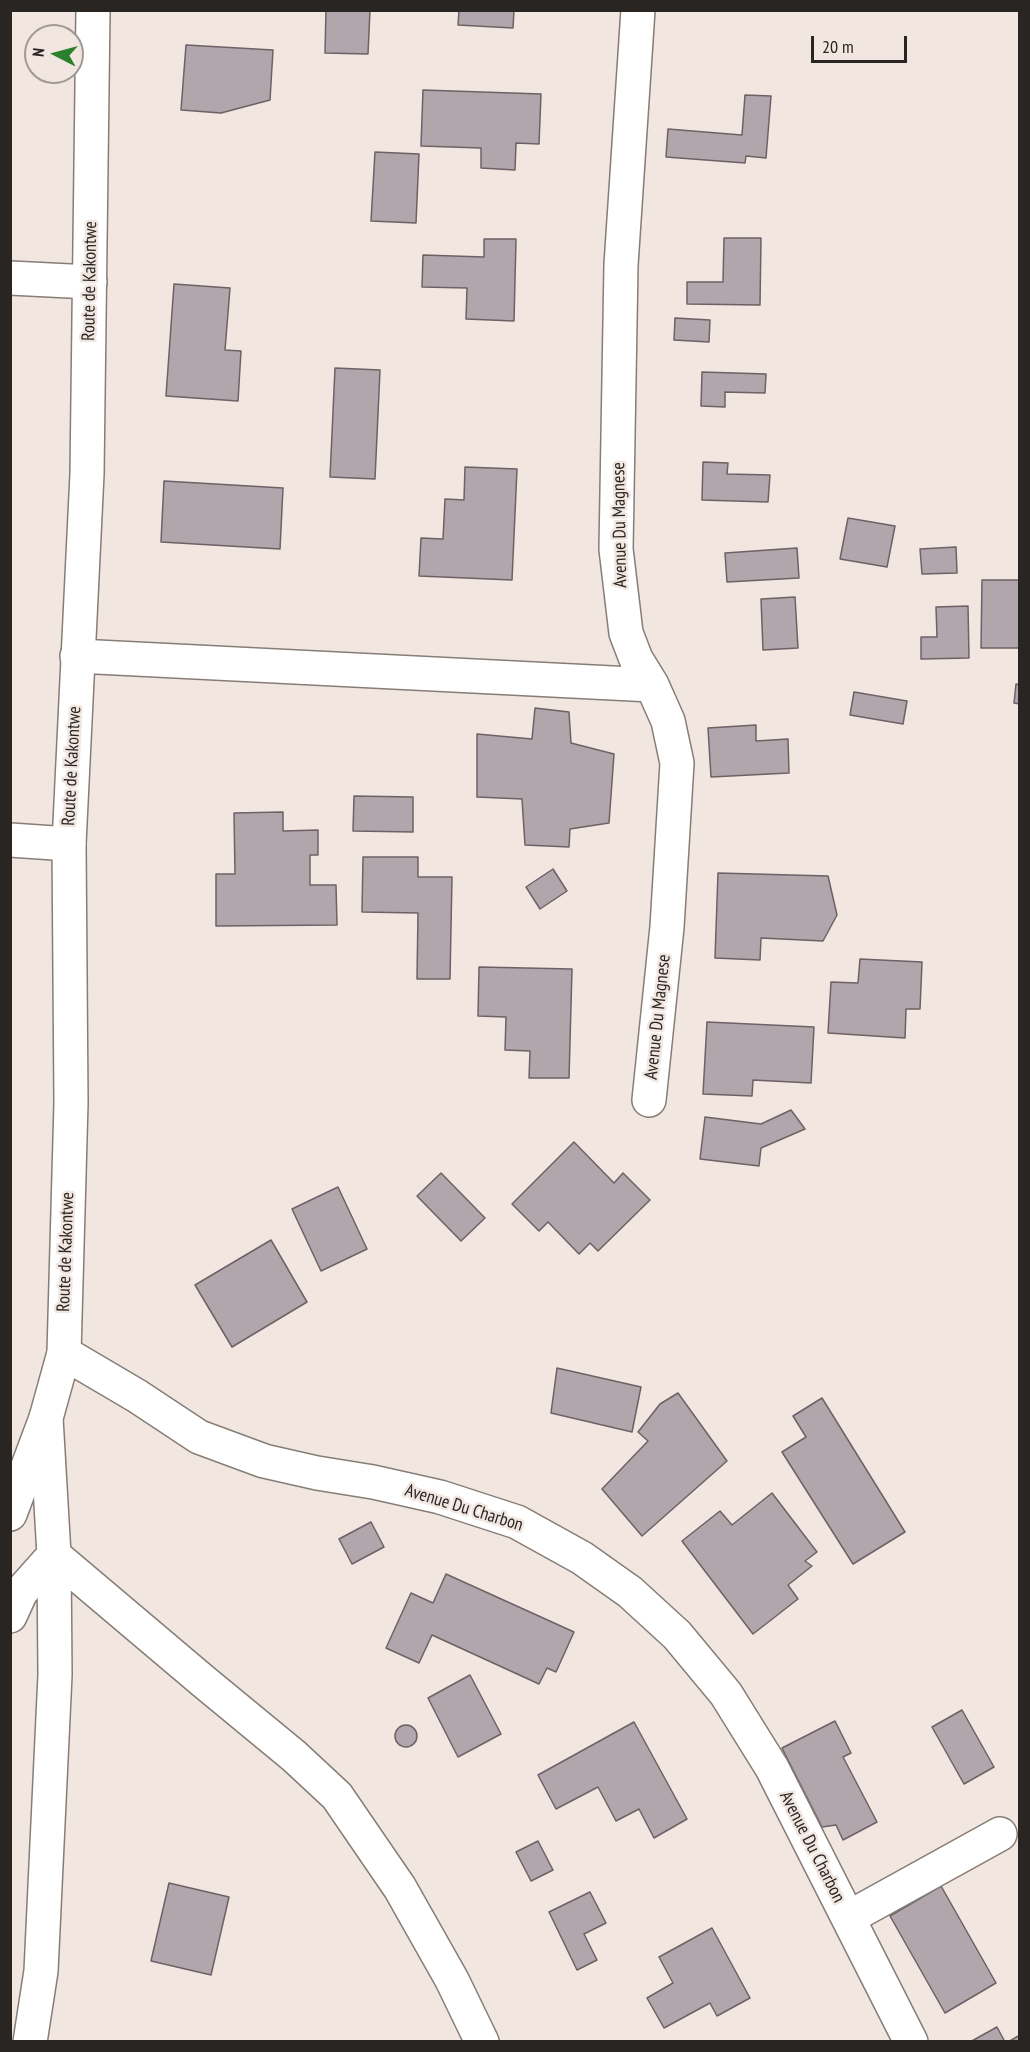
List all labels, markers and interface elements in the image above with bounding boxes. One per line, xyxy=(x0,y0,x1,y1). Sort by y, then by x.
north arrow xyxy=(24,24,84,84)
scale bar xyxy=(814,24,910,62)
text: 20 m xyxy=(822,35,854,58)
text: N xyxy=(28,47,48,58)
street label: Route de Kakontwe xyxy=(78,221,102,341)
street label: Avenue Du Magnese xyxy=(608,462,632,588)
street label: Route de Kakontwe xyxy=(58,706,86,826)
street label: Avenue Du Magnese xyxy=(641,953,675,1081)
street label: Route de Kakontwe xyxy=(53,1192,79,1312)
street label: Avenue Du Charbon xyxy=(402,1480,526,1536)
street label: Avenue Du Charbon xyxy=(775,1788,849,1906)

